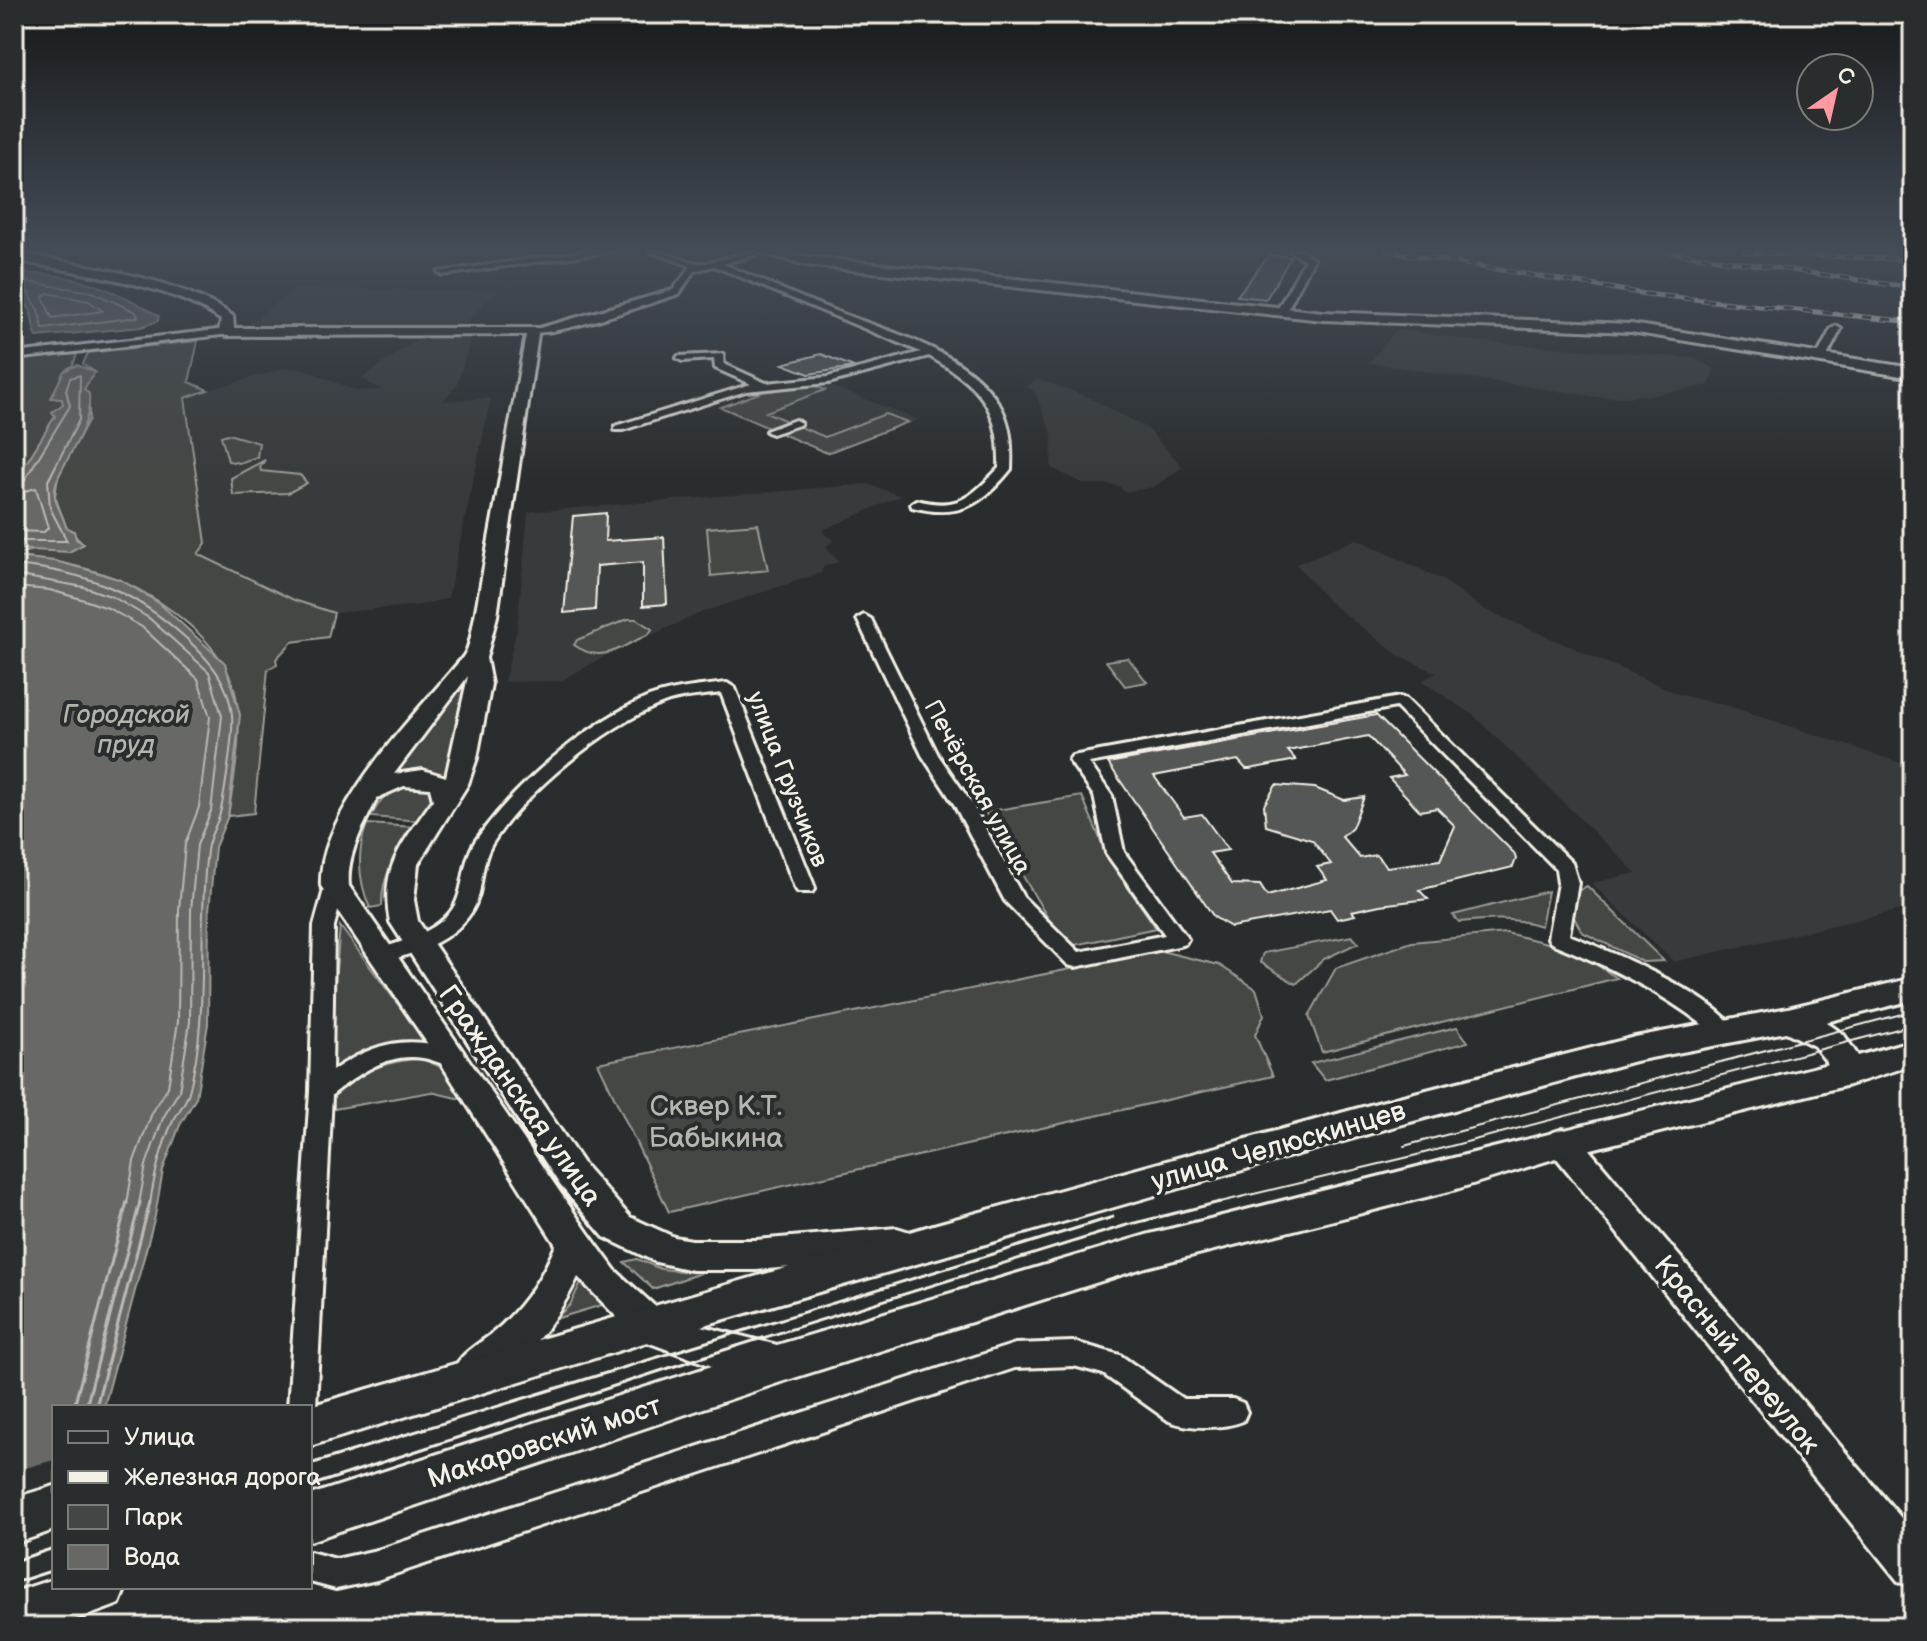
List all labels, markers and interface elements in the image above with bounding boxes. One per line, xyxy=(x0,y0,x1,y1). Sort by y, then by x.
north arrow xyxy=(1795,52,1875,132)
text: С xyxy=(1831,61,1859,92)
street label: улица Грузчиков xyxy=(741,687,834,871)
street label: Печёрская улица xyxy=(918,695,1038,880)
water label: Городской пруд xyxy=(63,700,190,761)
street label: Гражданская улица xyxy=(431,979,609,1213)
park label: Сквер К.Т. Бабыкина xyxy=(649,1090,784,1155)
street label: улица Челюскинцев xyxy=(1148,1094,1410,1199)
street label: Красный переулок xyxy=(1647,1249,1827,1461)
street label: Макаровский мост xyxy=(424,1389,665,1496)
legend xyxy=(52,1405,312,1589)
text: Улица xyxy=(124,1423,195,1452)
text: Железная дорога xyxy=(124,1463,321,1492)
text: Парк xyxy=(124,1503,183,1532)
text: Вода xyxy=(124,1543,180,1572)

